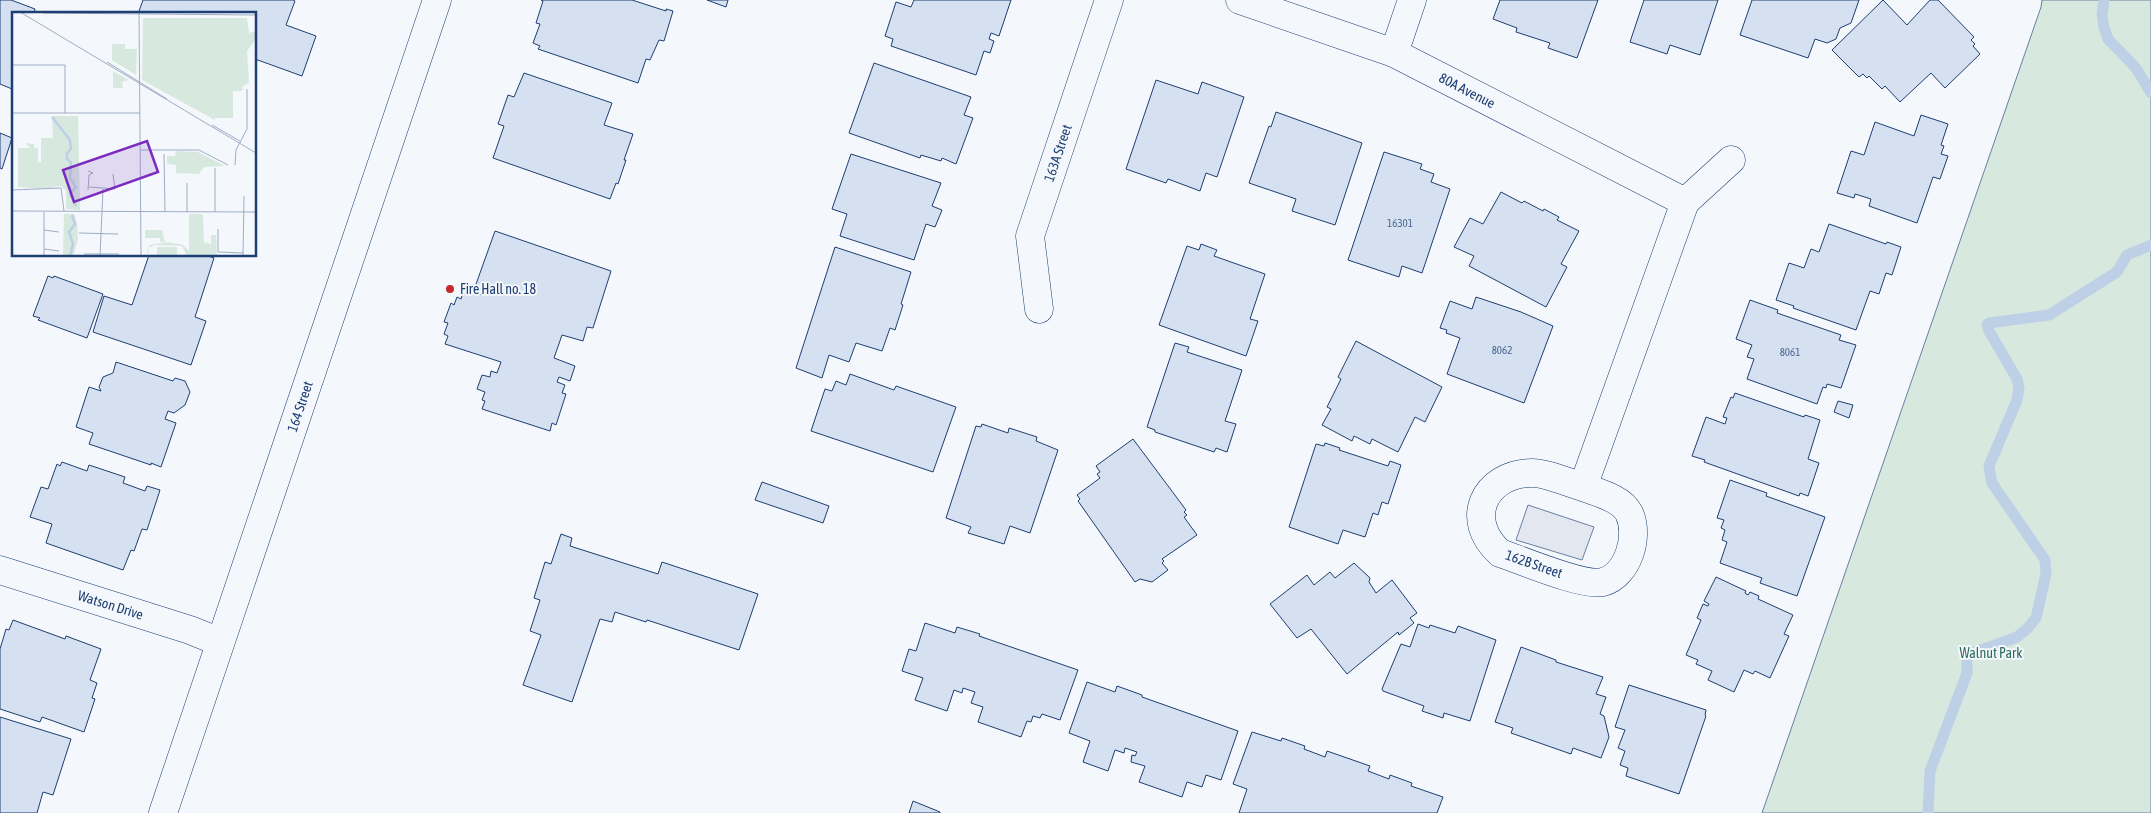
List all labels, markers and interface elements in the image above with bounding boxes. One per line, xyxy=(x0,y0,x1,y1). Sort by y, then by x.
inset map xyxy=(12,12,256,256)
street label: 80A Avenue xyxy=(1436,69,1498,111)
street label: 163A Street xyxy=(1041,122,1075,184)
house number: 16301 xyxy=(1387,217,1413,229)
place label: Fire Hall no. 18 xyxy=(460,281,537,297)
marker: Fire Hall no. 18 xyxy=(444,283,456,295)
house number: 8062 xyxy=(1492,344,1512,356)
house number: 8061 xyxy=(1780,346,1800,358)
street label: 164 Street xyxy=(284,379,316,434)
street label: 162B Street xyxy=(1503,547,1565,581)
street label: Watson Drive xyxy=(76,587,145,623)
park label: Walnut Park xyxy=(1960,645,2022,661)

